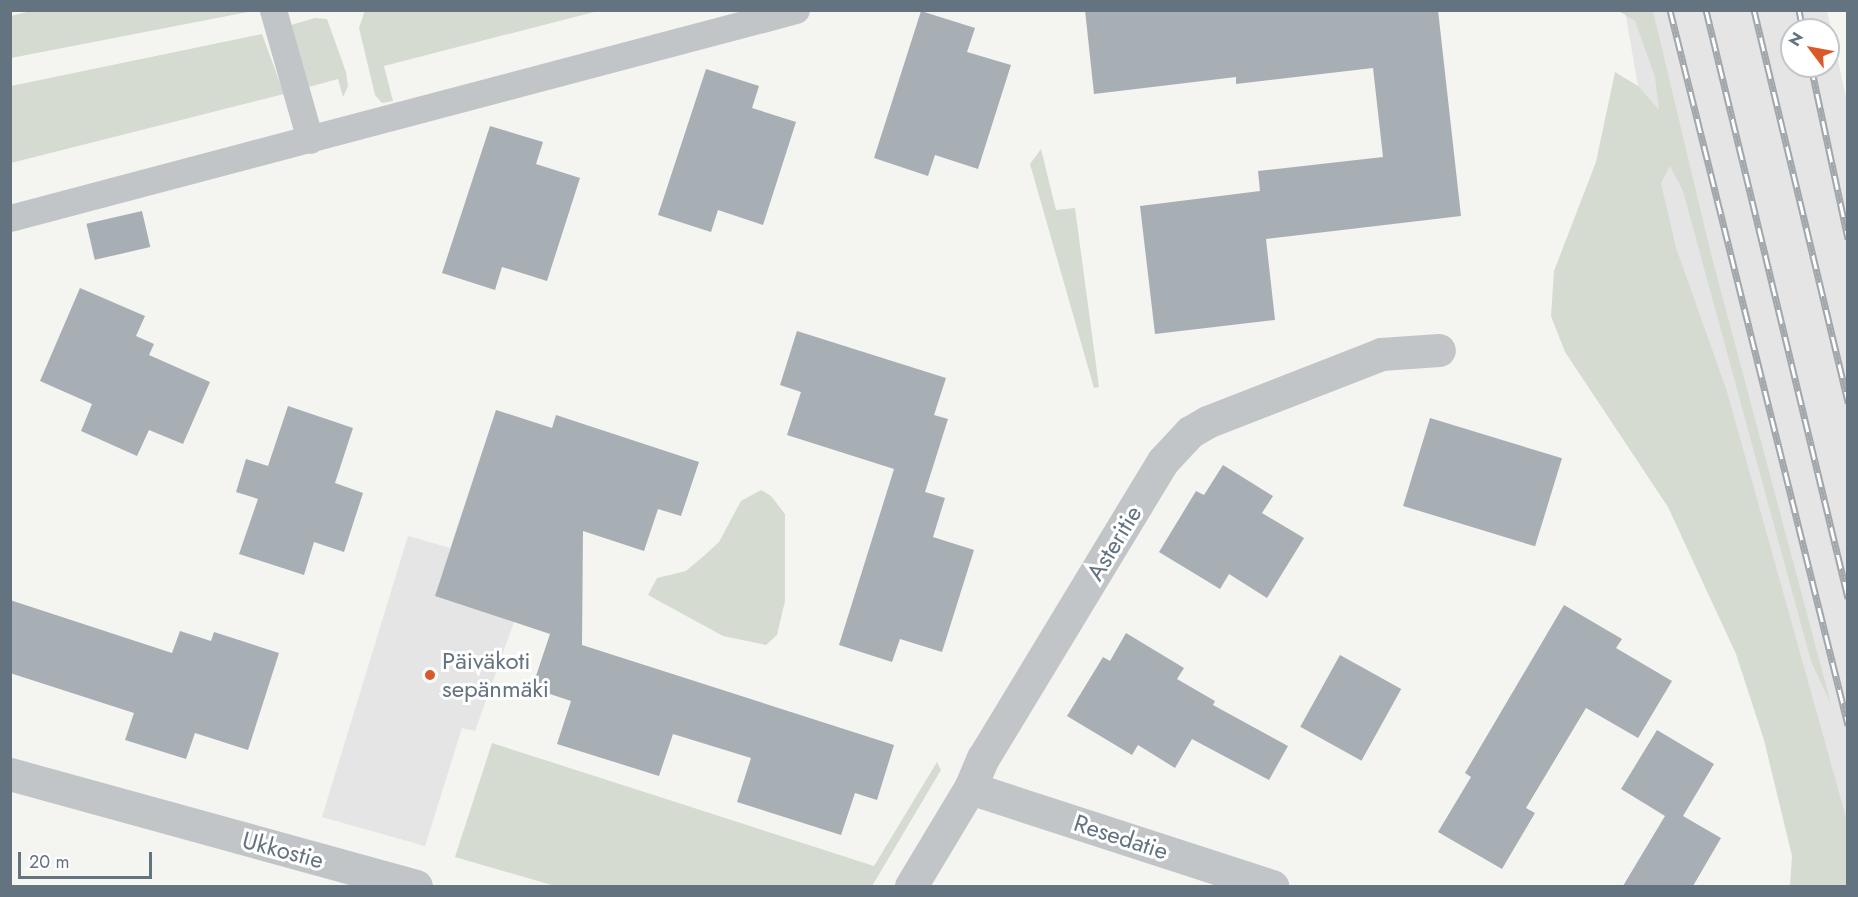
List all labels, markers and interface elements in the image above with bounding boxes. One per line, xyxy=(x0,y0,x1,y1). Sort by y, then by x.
north arrow xyxy=(1780,18,1840,78)
text: N xyxy=(1783,28,1809,51)
street label: Asteritie xyxy=(1080,500,1148,586)
place label: Päiväkoti sepänmäki xyxy=(442,647,549,703)
marker: Päiväkoti sepänmäki xyxy=(423,668,437,682)
street label: Resedatie xyxy=(1070,808,1172,866)
street label: Ukkostie xyxy=(239,825,327,875)
scale bar xyxy=(21,840,154,878)
text: 20 m xyxy=(29,849,69,875)

